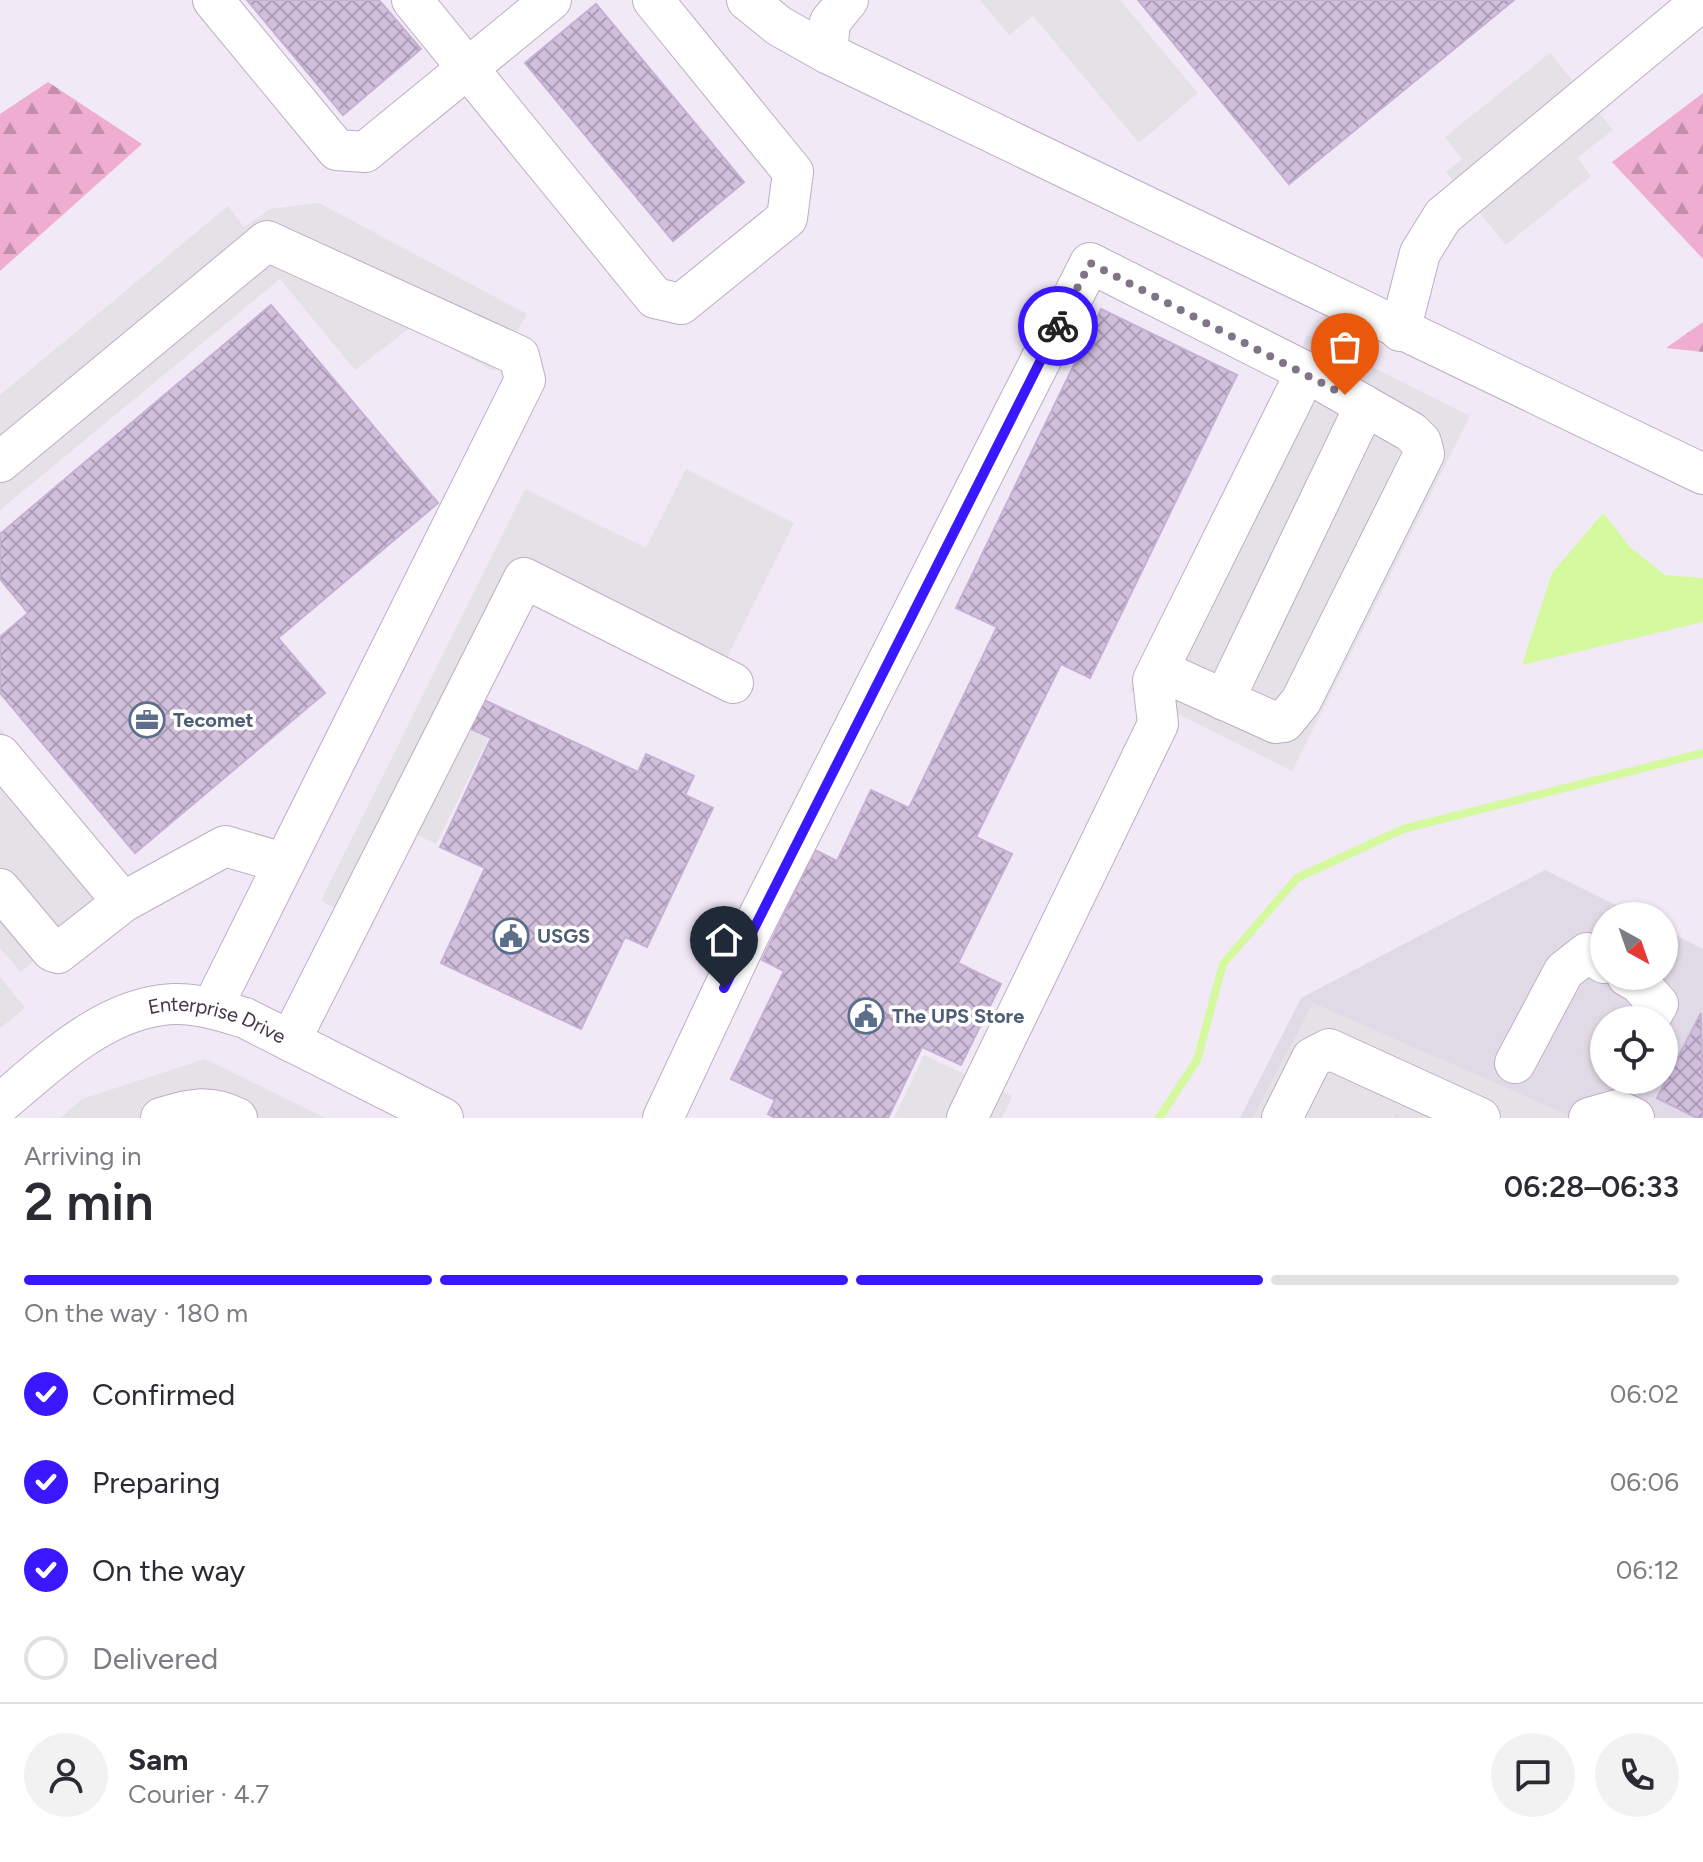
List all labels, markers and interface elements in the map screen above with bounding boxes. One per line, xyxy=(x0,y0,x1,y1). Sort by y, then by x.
courier xyxy=(1018,286,1098,366)
icon: bike xyxy=(1036,304,1080,348)
pin xyxy=(1311,313,1379,395)
icon: bag xyxy=(1323,325,1367,369)
office icon: Tecomet xyxy=(128,701,166,739)
place label: Tecomet xyxy=(173,708,254,732)
north arrow xyxy=(1590,902,1678,990)
map controls xyxy=(1590,902,1678,1094)
pin xyxy=(690,906,758,988)
public building icon: USGS xyxy=(492,917,530,955)
icon: home xyxy=(702,918,746,962)
place label: USGS xyxy=(537,924,590,948)
street label: Enterprise Drive xyxy=(146,992,290,1049)
public building icon: The UPS Store xyxy=(847,997,885,1035)
place label: The UPS Store xyxy=(892,1004,1024,1028)
button: locate xyxy=(1590,1006,1678,1094)
text: Arriving in xyxy=(24,1140,142,1172)
text: 06:28–06:33 xyxy=(1504,1168,1679,1205)
text: 2 min xyxy=(24,1171,153,1233)
text: On the way · 180 m xyxy=(24,1297,248,1329)
icon: check xyxy=(24,1372,68,1416)
text: Confirmed xyxy=(92,1376,235,1413)
text: 06:02 xyxy=(1610,1378,1679,1410)
icon: check xyxy=(24,1460,68,1504)
text: Preparing xyxy=(92,1464,220,1501)
text: 06:06 xyxy=(1610,1466,1679,1498)
icon: check xyxy=(24,1548,68,1592)
text: On the way xyxy=(92,1552,245,1589)
text: 06:12 xyxy=(1616,1554,1679,1586)
text: Delivered xyxy=(92,1640,218,1677)
button: person xyxy=(24,1733,108,1817)
button: chat xyxy=(1491,1733,1575,1817)
button: phone xyxy=(1595,1733,1679,1817)
text: Sam xyxy=(128,1741,188,1778)
text: Courier · 4.7 xyxy=(128,1778,269,1810)

